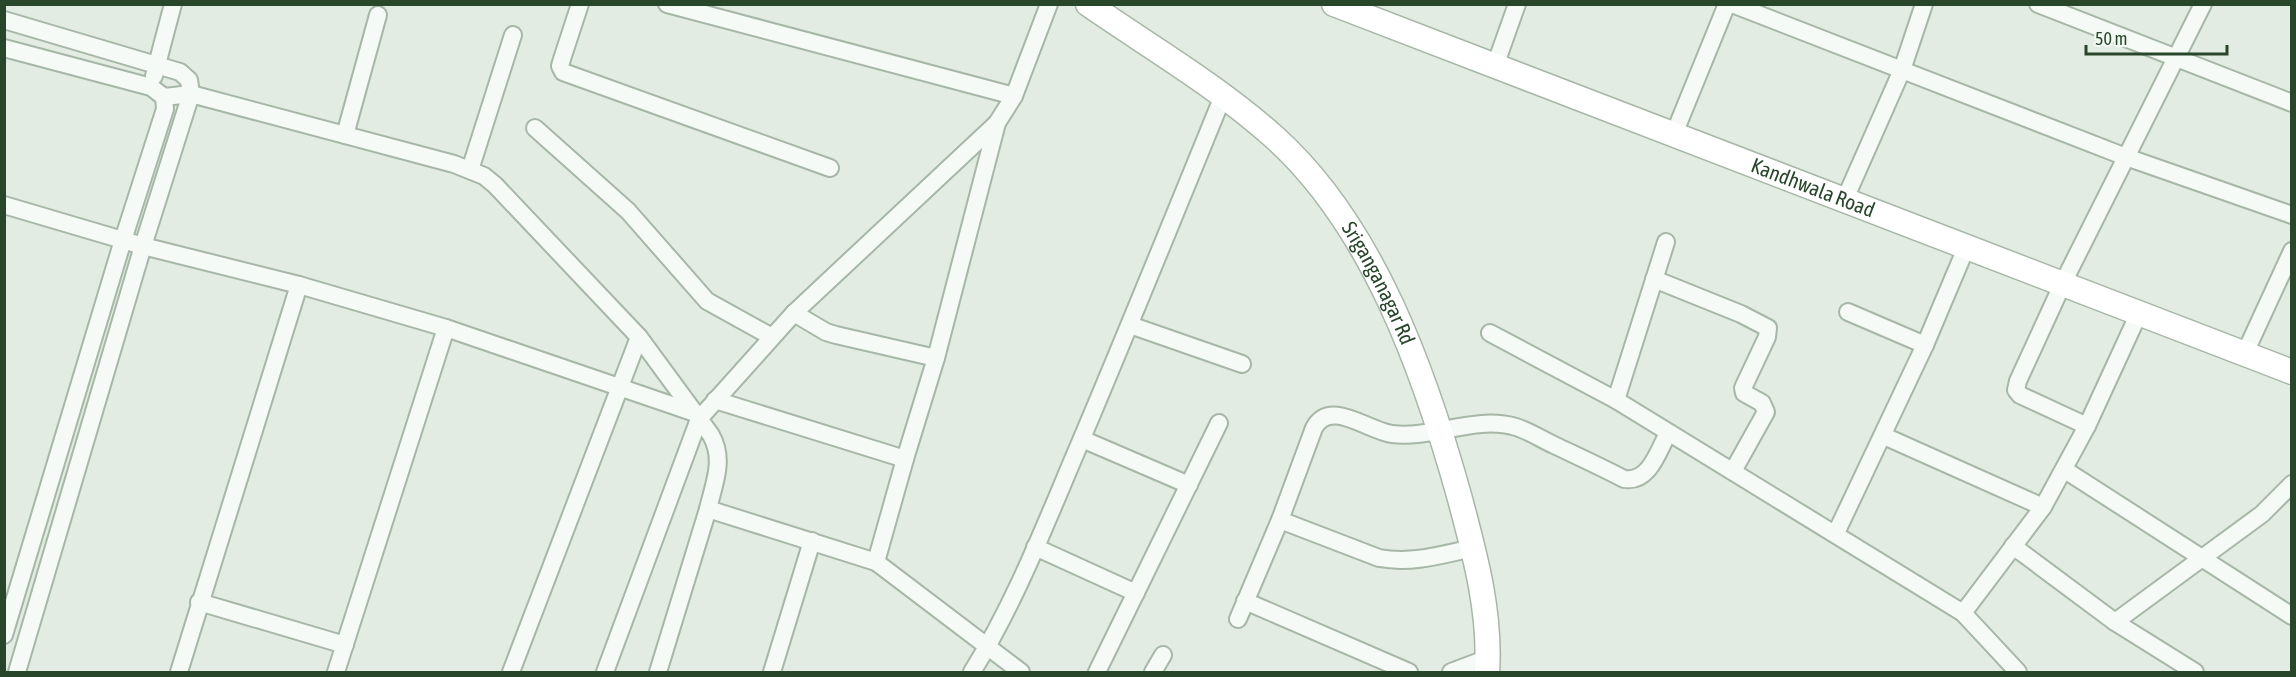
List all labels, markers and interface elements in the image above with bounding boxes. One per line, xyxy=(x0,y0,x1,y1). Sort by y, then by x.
scale bar xyxy=(2086,18,2227,56)
text: 50 m xyxy=(2095,28,2127,49)
street label: Kandhwala Road xyxy=(1748,152,1878,222)
street label: Sriganganagar Rd xyxy=(1338,217,1420,348)

